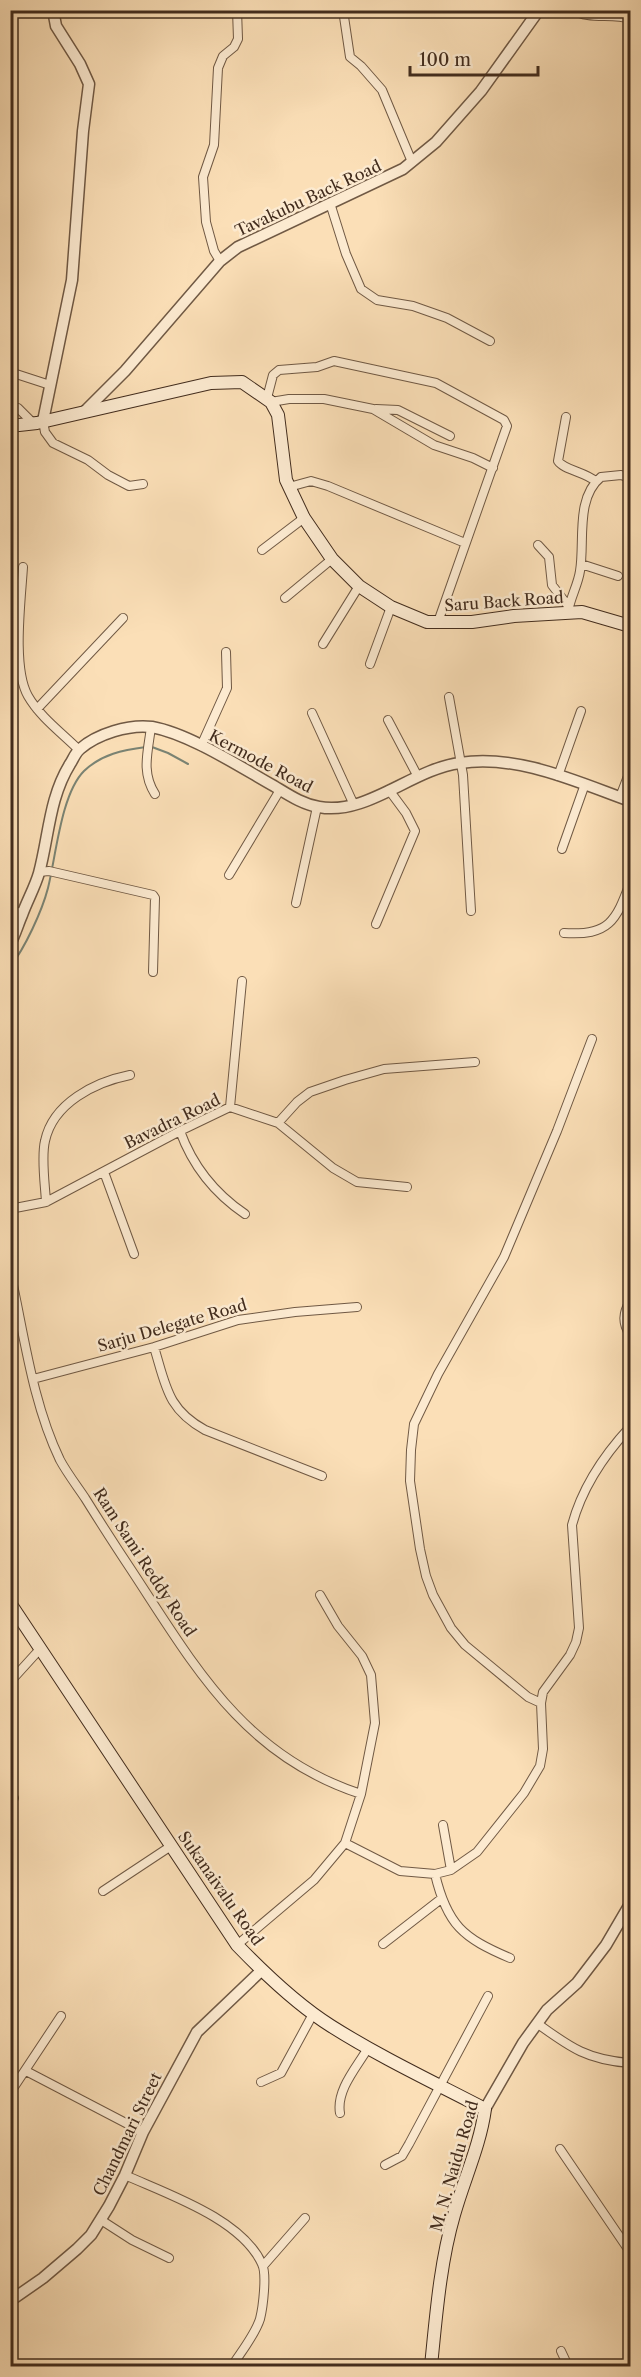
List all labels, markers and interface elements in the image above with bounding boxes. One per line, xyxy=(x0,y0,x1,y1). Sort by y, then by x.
scale bar xyxy=(410,39,538,77)
text: 100 m xyxy=(419,49,471,71)
street label: Tavakubu Back Road xyxy=(232,155,384,241)
street label: Saru Back Road xyxy=(444,587,565,615)
street label: Kermode Road xyxy=(206,725,317,797)
street label: Bavadra Road xyxy=(121,1089,223,1153)
street label: Sarju Delegate Road xyxy=(95,1294,249,1356)
street label: Ram Sami Reddy Road xyxy=(89,1484,201,1640)
street label: Sukanaivalu Road xyxy=(174,1827,268,1949)
street label: Chandmari Street xyxy=(88,2069,166,2199)
street label: M. N. Naidu Road xyxy=(426,2098,482,2234)

